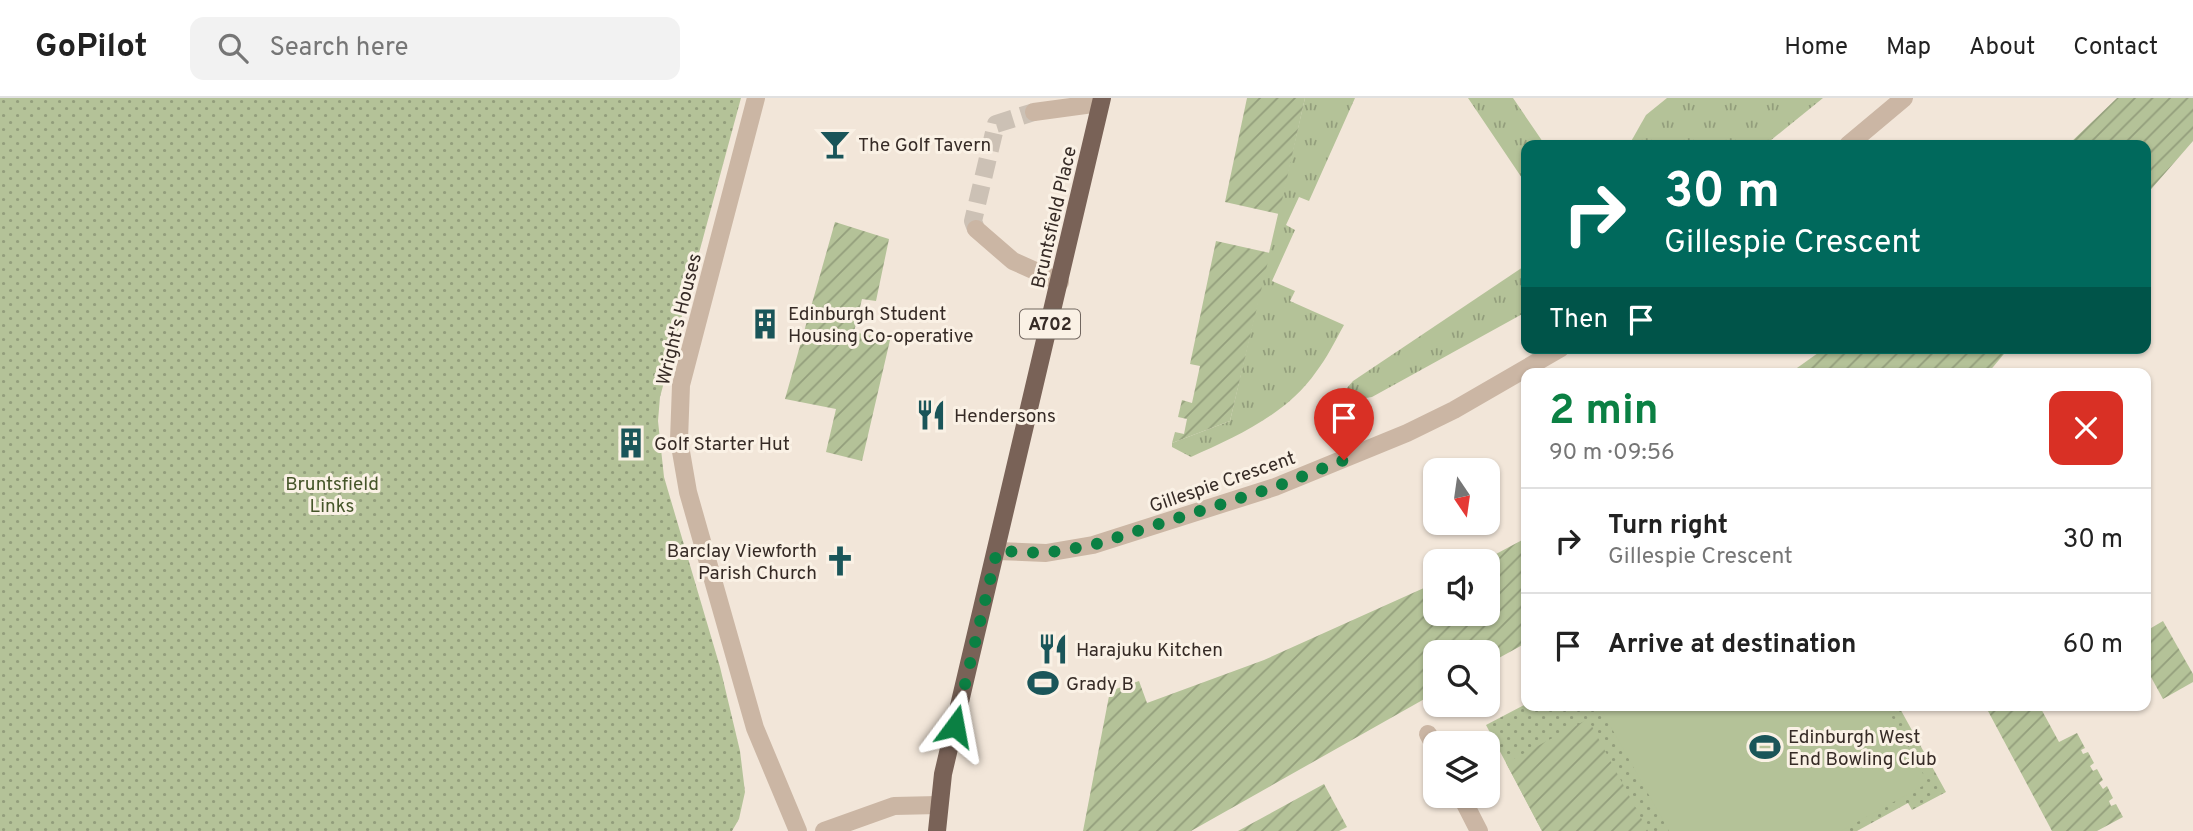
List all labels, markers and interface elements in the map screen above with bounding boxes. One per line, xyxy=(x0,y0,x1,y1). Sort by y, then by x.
search box xyxy=(190,17,680,80)
text: GoPilot xyxy=(35,27,148,69)
icon: search xyxy=(214,29,252,67)
text: Search here xyxy=(270,32,408,65)
text: Home xyxy=(1784,33,1848,63)
text: Map xyxy=(1886,33,1931,63)
text: About xyxy=(1969,33,2035,63)
text: Contact xyxy=(2073,33,2158,63)
bar icon: The Golf Tavern xyxy=(818,127,852,161)
place label: The Golf Tavern xyxy=(858,134,991,158)
street label: Bruntsfield Place xyxy=(1027,144,1083,291)
text: 30 m xyxy=(1664,163,1780,225)
icon: right xyxy=(1549,168,1640,259)
text: Gillespie Crescent xyxy=(1664,224,1921,264)
street label: Wright's Houses xyxy=(652,251,708,388)
icon: arrive xyxy=(1622,301,1660,339)
place label: Edinburgh Student Housing Co-operative xyxy=(788,303,974,349)
text: Then xyxy=(1549,304,1608,337)
building icon: Edinburgh Student Housing Co-operative xyxy=(748,307,782,341)
road number: A702 xyxy=(1020,309,1080,338)
text: 2 min xyxy=(1549,386,1659,439)
pin xyxy=(1314,388,1374,460)
button: close xyxy=(2049,391,2123,465)
restaurant icon: Hendersons xyxy=(914,398,948,432)
icon: arrive xyxy=(1325,399,1363,437)
place label: Hendersons xyxy=(954,405,1056,429)
building icon: Golf Starter Hut xyxy=(614,426,648,460)
place label: Golf Starter Hut xyxy=(654,433,790,457)
text: 90 m · 09:56 xyxy=(1549,439,1675,468)
street label: Gillespie Crescent xyxy=(1147,447,1299,519)
north arrow xyxy=(1423,458,1500,536)
map controls xyxy=(1423,458,1500,808)
park label: Bruntsfield Links xyxy=(285,473,379,519)
text: Turn right xyxy=(1608,510,1728,543)
icon: right xyxy=(1549,522,1587,560)
text: 30 m xyxy=(2063,524,2123,557)
place label: Barclay Viewforth Parish Church xyxy=(667,540,817,586)
text: Gillespie Crescent xyxy=(1608,543,1793,572)
church icon: Barclay Viewforth Parish Church xyxy=(823,544,857,578)
button: sound xyxy=(1423,549,1500,626)
icon: arrive xyxy=(1549,627,1587,665)
text: Arrive at destination xyxy=(1608,629,1856,662)
text: 60 m xyxy=(2063,629,2123,662)
restaurant icon: Harajuku Kitchen xyxy=(1036,632,1070,666)
place label: Harajuku Kitchen xyxy=(1076,639,1223,663)
button: search xyxy=(1423,640,1500,717)
sports icon: Grady B xyxy=(1026,666,1060,700)
place label: Grady B xyxy=(1066,673,1134,697)
position arrow xyxy=(918,689,992,763)
place label: Edinburgh West End Bowling Club xyxy=(1788,726,1937,772)
sports icon: Edinburgh West End Bowling Club xyxy=(1748,730,1782,764)
button: layers xyxy=(1423,731,1500,808)

